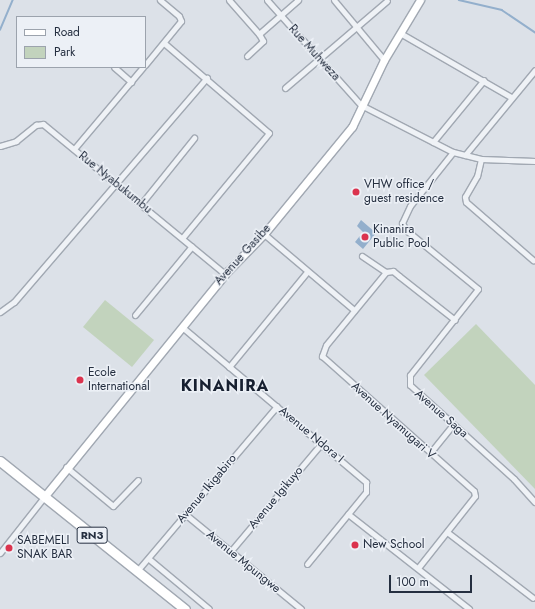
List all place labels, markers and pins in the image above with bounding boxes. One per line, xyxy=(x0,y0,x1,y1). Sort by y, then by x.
place label: VHW office / guest residence xyxy=(364,178,444,206)
marker: VHW office / guest residence xyxy=(351,187,361,197)
place label: Kinanira Public Pool xyxy=(373,223,430,251)
marker: Kinanira Public Pool xyxy=(360,232,370,242)
place label: Ecole International xyxy=(88,366,150,394)
marker: Ecole International xyxy=(75,375,85,385)
place label: SABEMELI SNAK BAR xyxy=(17,534,72,562)
place label: New School xyxy=(363,538,425,552)
marker: New School xyxy=(350,540,360,550)
marker: SABEMELI SNAK BAR xyxy=(4,543,14,553)

